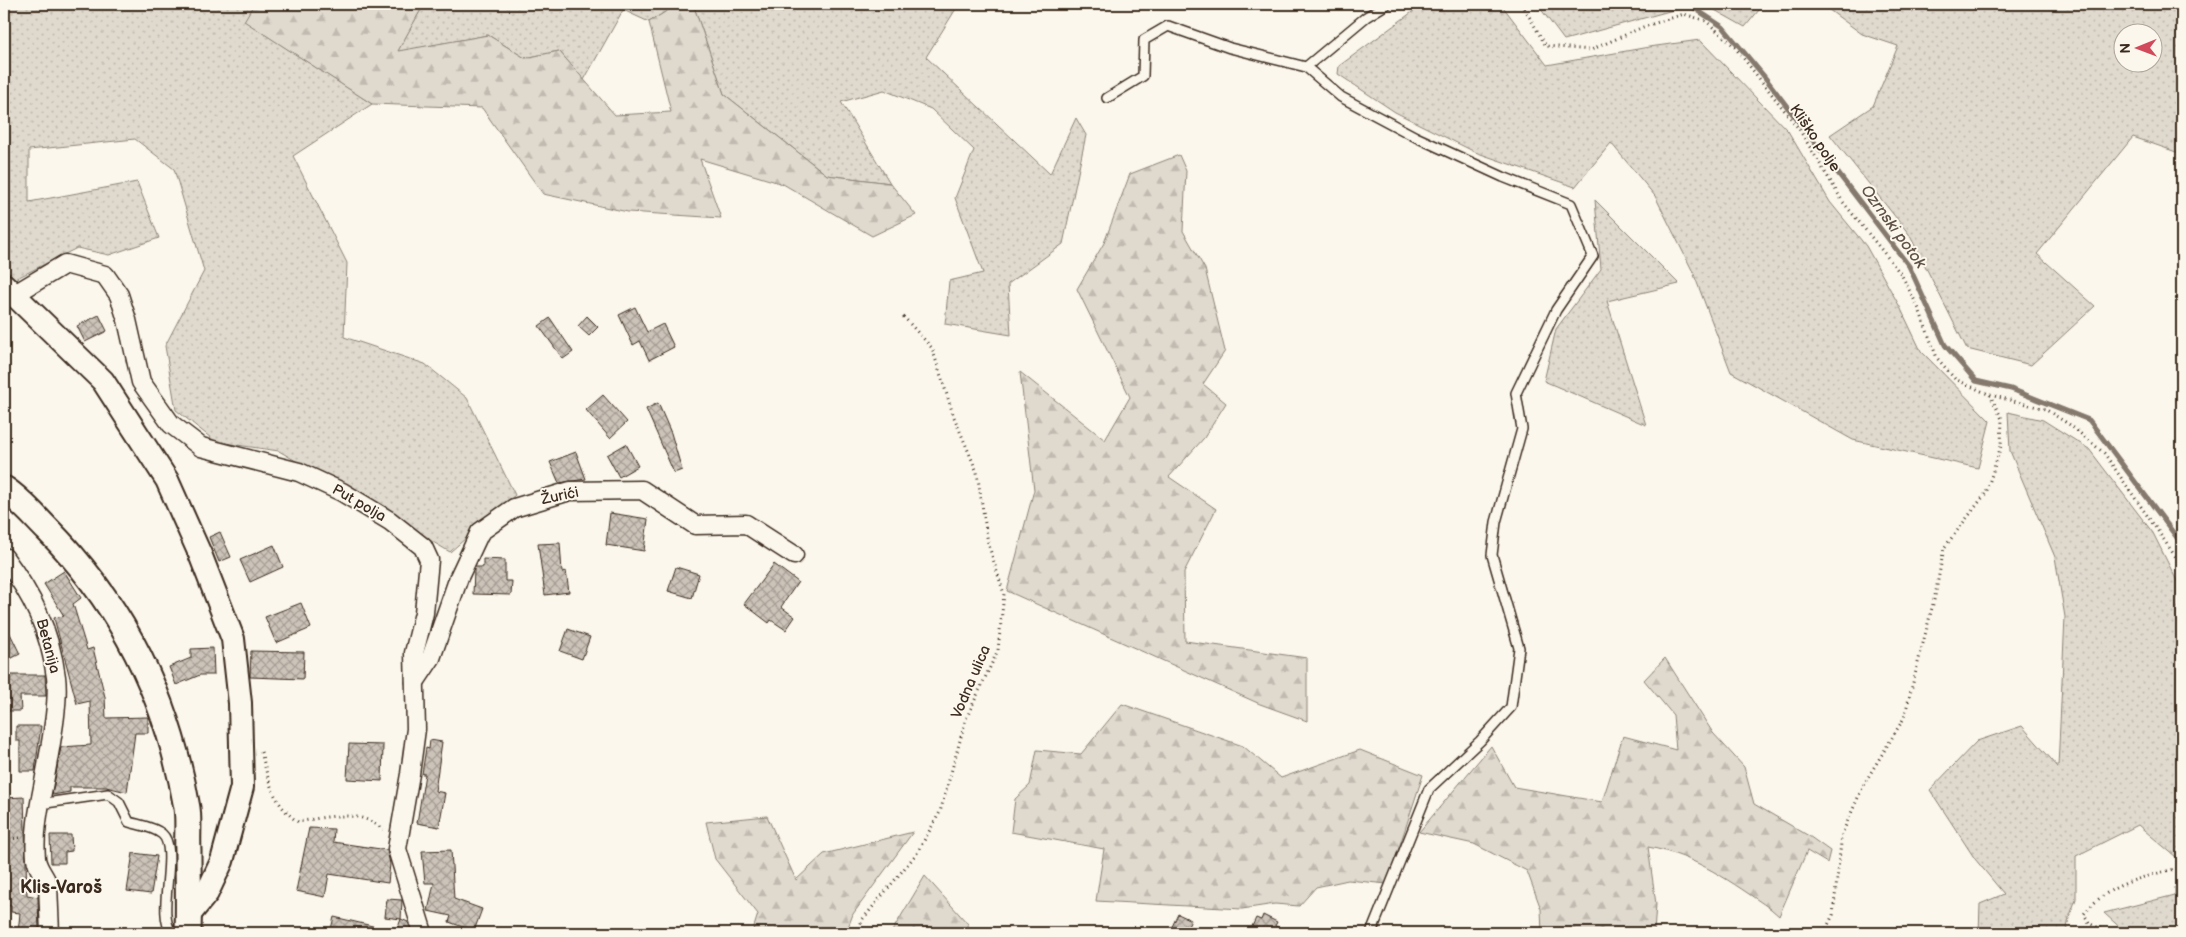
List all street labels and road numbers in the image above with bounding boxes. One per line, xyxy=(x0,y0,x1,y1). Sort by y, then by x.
street label: Kliško polje xyxy=(1785,101,1845,176)
street label: Put polja xyxy=(329,480,389,526)
street label: Žurići xyxy=(539,483,580,509)
street label: Betanija xyxy=(32,617,64,675)
street label: Vodna ulica xyxy=(947,642,995,722)

